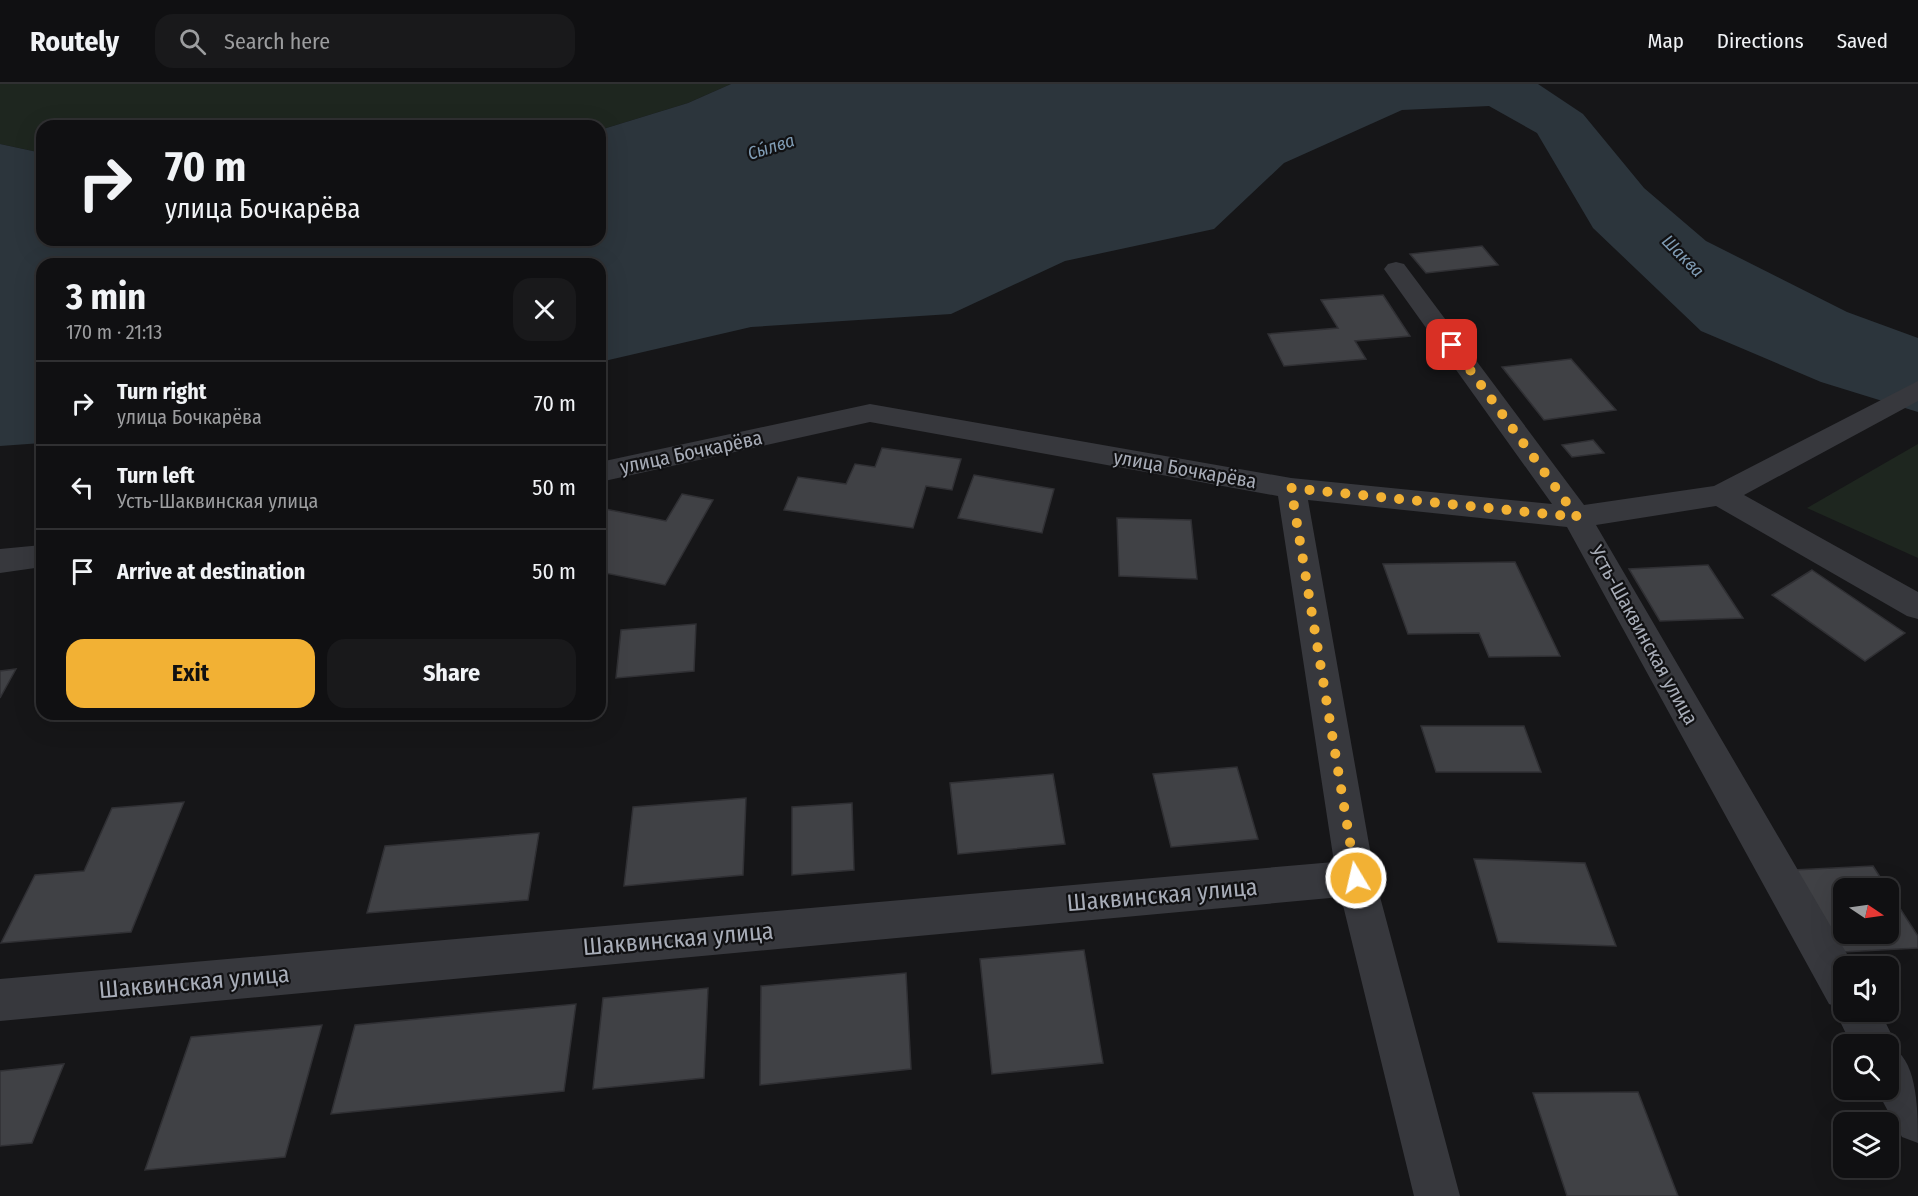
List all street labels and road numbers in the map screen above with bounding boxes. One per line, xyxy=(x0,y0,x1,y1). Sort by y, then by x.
street label: улица Бочкарёва xyxy=(618,425,764,479)
street label: улица Бочкарёва xyxy=(1112,445,1258,493)
street label: Усть-Шаквинская улица xyxy=(1584,540,1703,729)
street label: Шаквинская улица xyxy=(1066,873,1258,917)
street label: Шаквинская улица xyxy=(582,917,774,961)
street label: Шаквинская улица xyxy=(98,960,290,1004)

